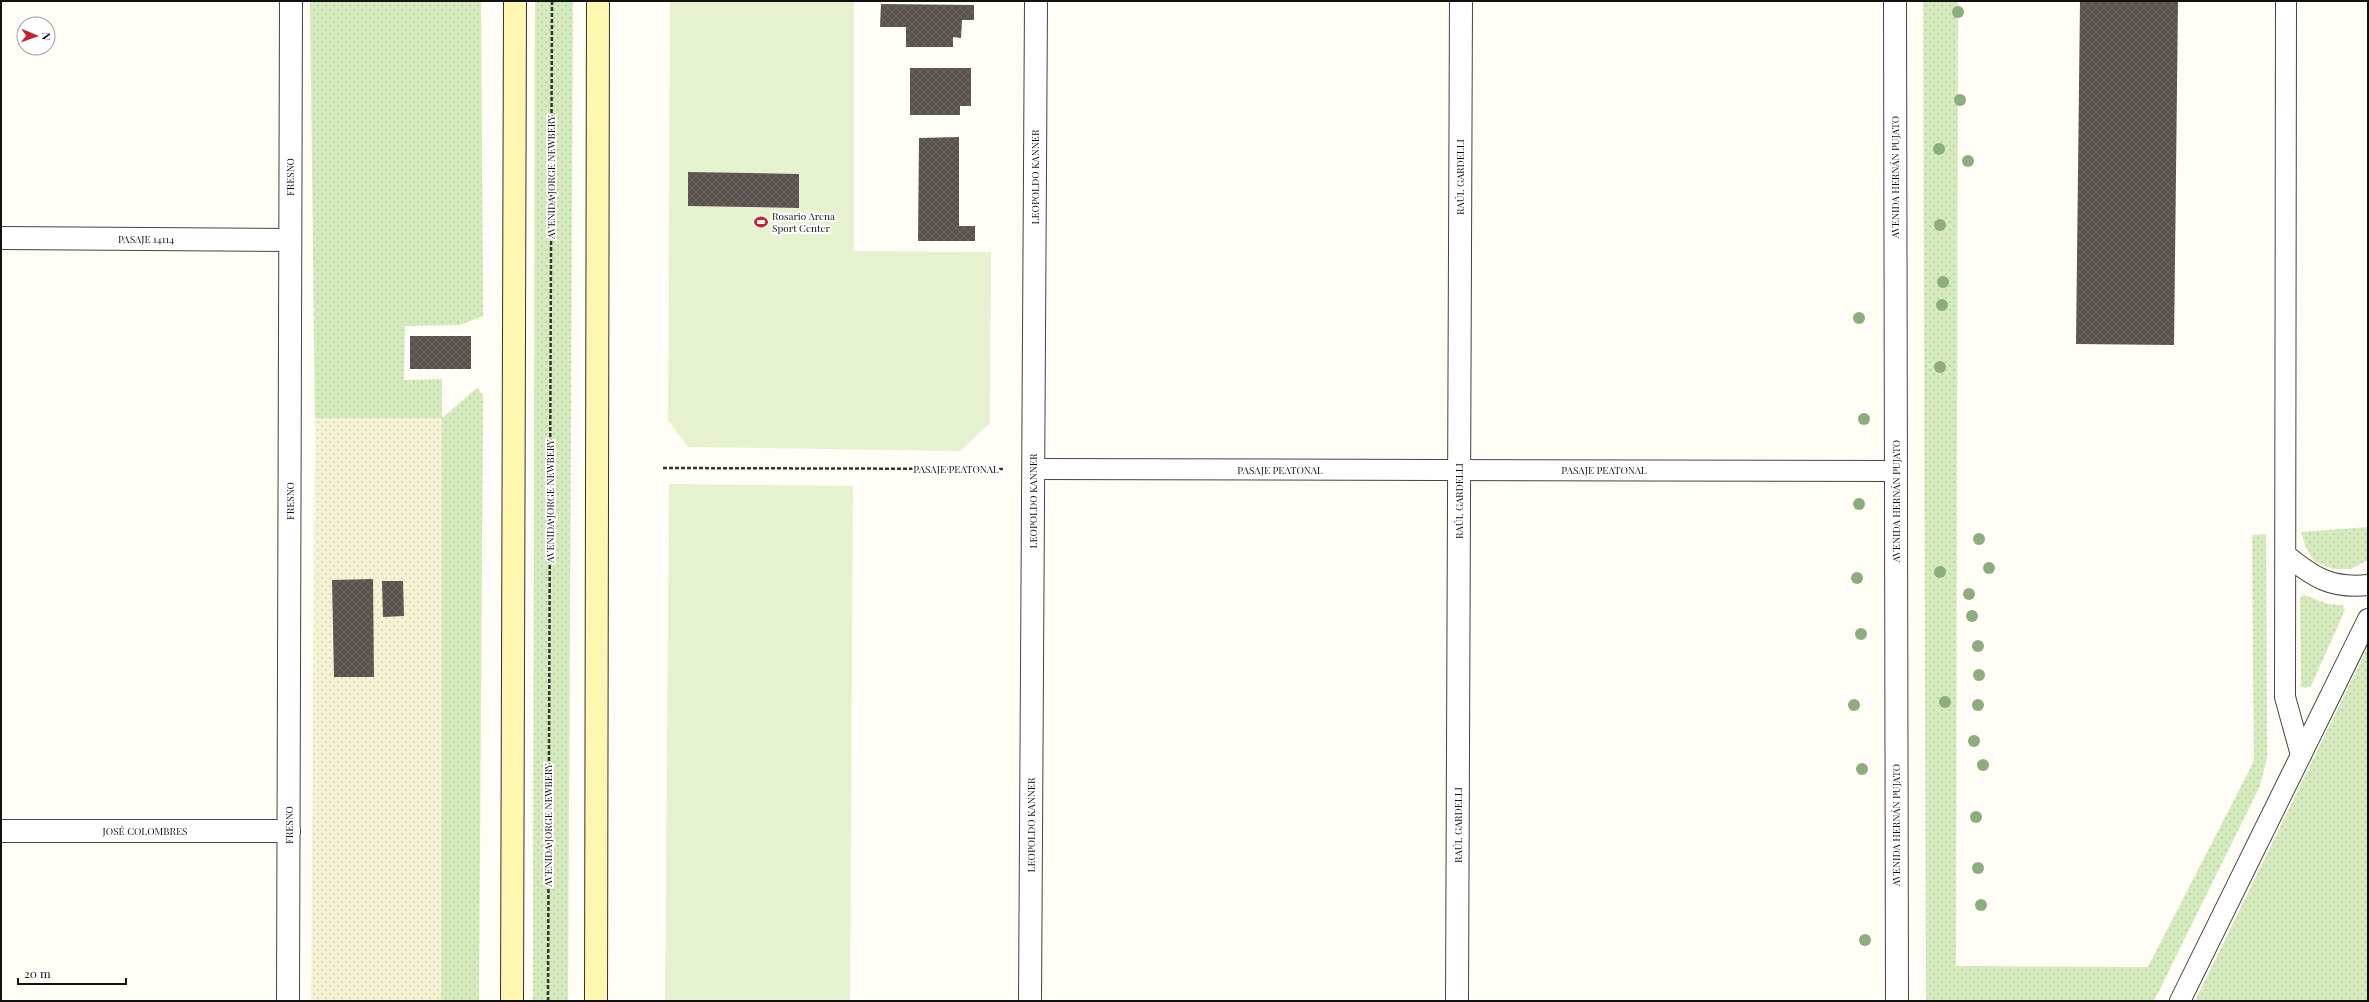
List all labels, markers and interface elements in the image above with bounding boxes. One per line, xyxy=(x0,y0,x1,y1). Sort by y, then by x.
north arrow xyxy=(16,16,56,56)
text: N xyxy=(39,32,54,41)
street label: AVENIDA JORGE NEWBERY xyxy=(544,115,558,240)
street label: AVENIDA HERNÁN PUJATO xyxy=(1888,116,1902,239)
street label: LEOPOLDO KANNER xyxy=(1028,129,1042,224)
street label: RAÚL GARDELLI xyxy=(1453,139,1467,215)
street label: FRESNO xyxy=(283,158,297,196)
place label: Rosario Arena Sport Center xyxy=(772,209,835,235)
sports icon: Rosario Arena Sport Center xyxy=(753,214,769,230)
street label: PASAJE 14114 xyxy=(118,232,174,246)
street label: AVENIDA JORGE NEWBERY xyxy=(543,439,557,564)
street label: AVENIDA HERNÁN PUJATO xyxy=(1889,440,1903,563)
street label: LEOPOLDO KANNER xyxy=(1026,453,1040,548)
street label: PASAJE PEATONAL xyxy=(913,462,999,476)
street label: PASAJE PEATONAL xyxy=(1237,463,1323,477)
street label: RAÚL GARDELLI xyxy=(1452,463,1466,539)
street label: PASAJE PEATONAL xyxy=(1561,463,1647,477)
street label: FRESNO xyxy=(283,482,297,520)
street label: AVENIDA JORGE NEWBERY xyxy=(541,763,555,888)
street label: AVENIDA HERNÁN PUJATO xyxy=(1889,764,1903,887)
street label: LEOPOLDO KANNER xyxy=(1024,777,1038,872)
street label: RAÚL GARDELLI xyxy=(1451,787,1465,863)
street label: FRESNO xyxy=(282,806,296,844)
street label: JOSÉ COLOMBRES xyxy=(102,824,187,838)
scale bar xyxy=(18,960,126,986)
text: 20 m xyxy=(24,965,51,981)

